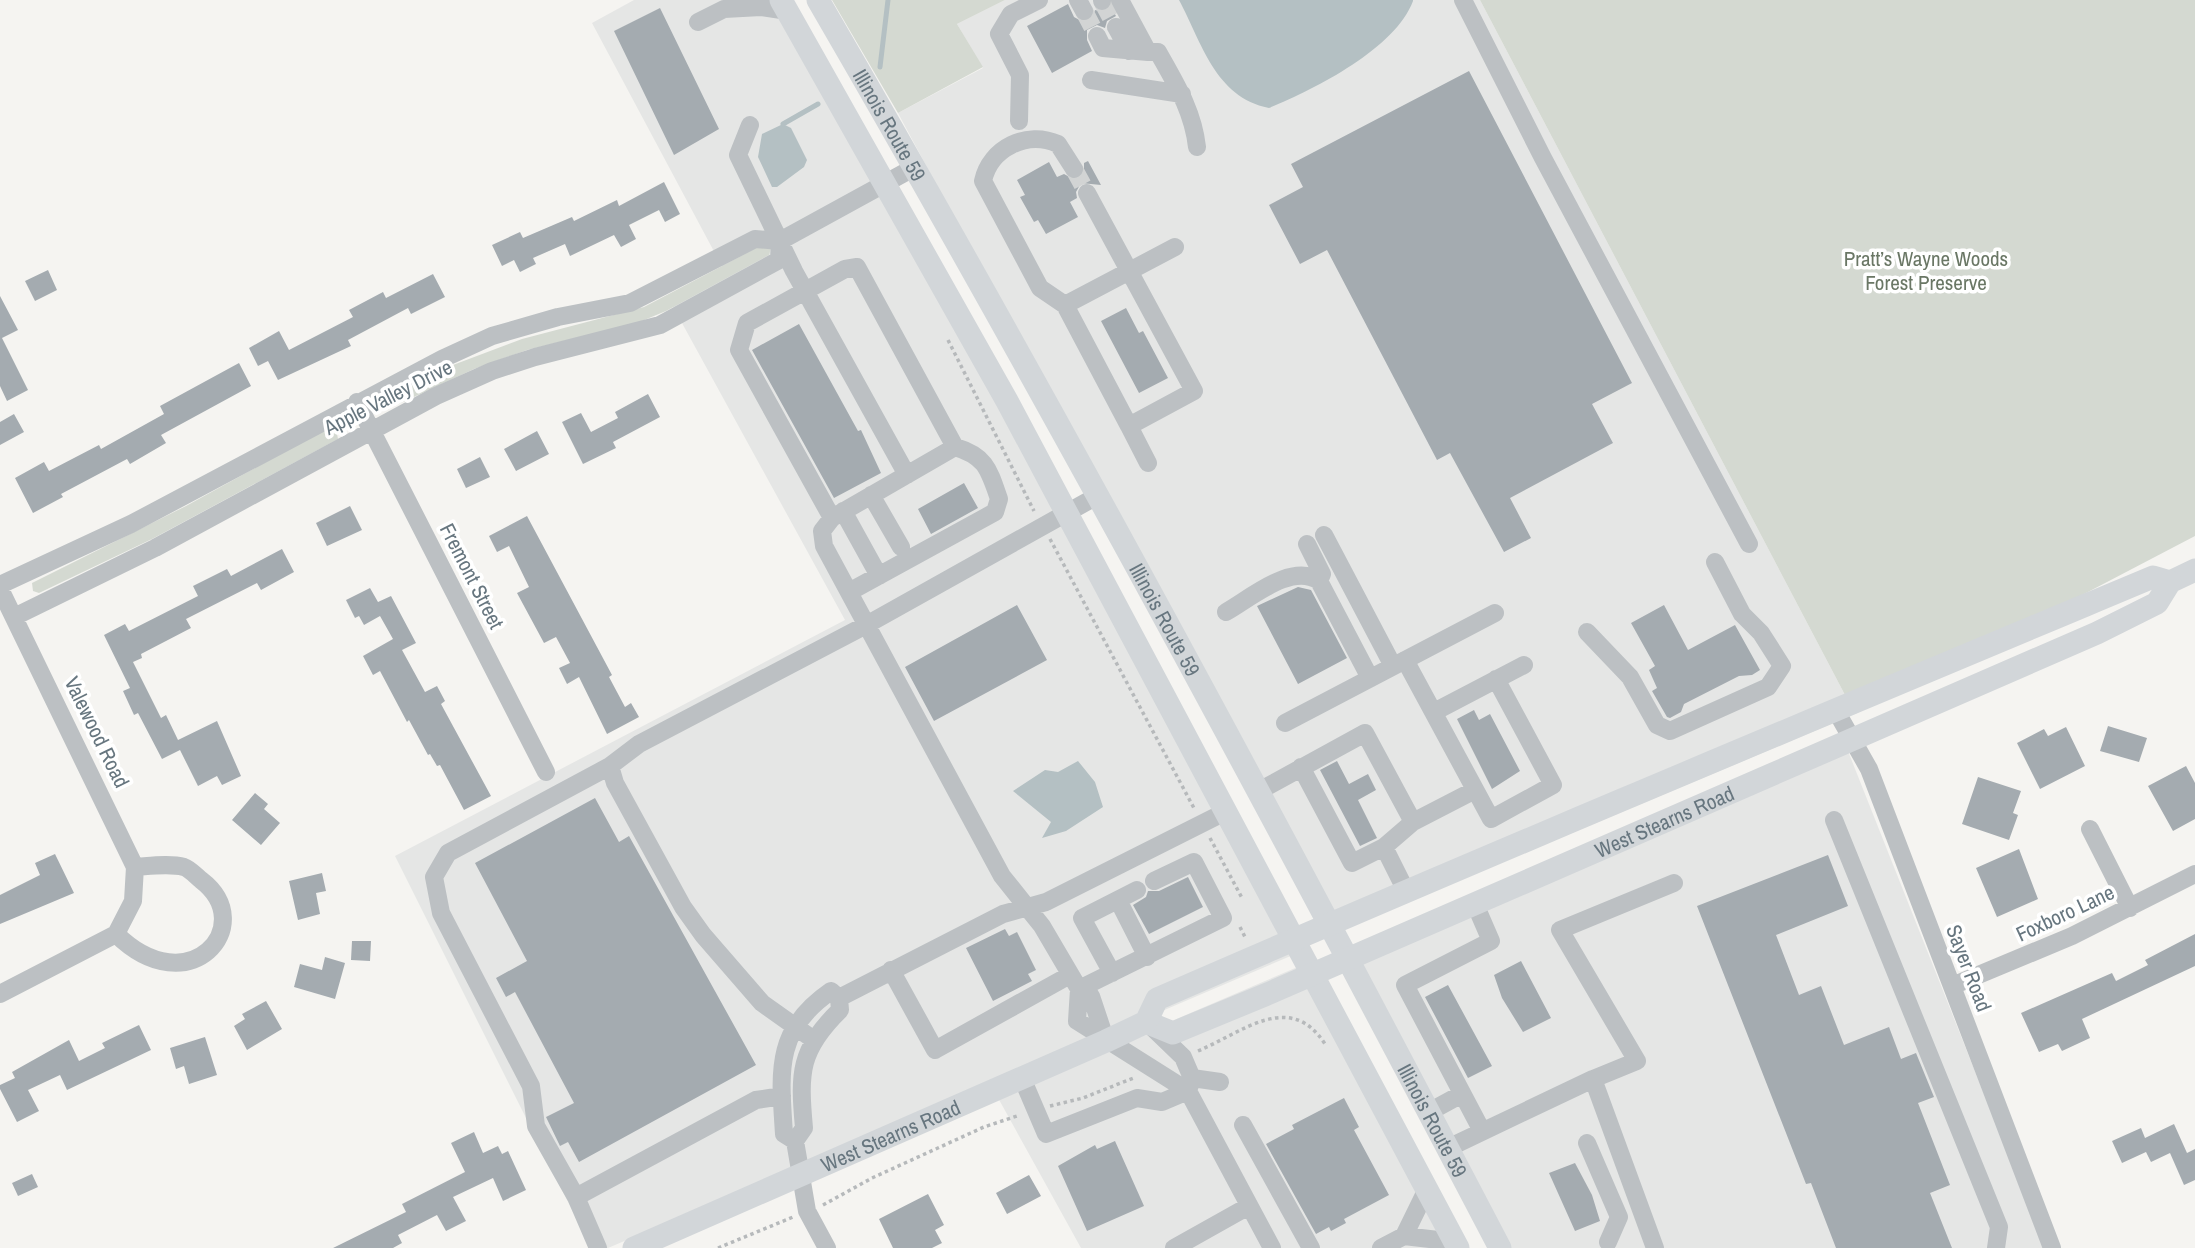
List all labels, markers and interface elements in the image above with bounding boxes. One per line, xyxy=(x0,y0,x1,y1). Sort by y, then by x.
street label: Illinois Route 59 xyxy=(846,64,933,186)
park label: Pratt’s Wayne Woods Forest Preserve xyxy=(1844,244,2008,297)
street label: Apple Valley Drive xyxy=(318,352,457,442)
street label: Fremont Street xyxy=(433,518,511,634)
street label: Illinois Route 59 xyxy=(1123,558,1208,681)
street label: Valewood Road xyxy=(58,672,136,792)
street label: West Stearns Road xyxy=(1590,778,1738,864)
street label: Foxboro Lane xyxy=(2011,878,2119,948)
street label: Sayer Road xyxy=(1939,920,1999,1016)
street label: Illinois Route 59 xyxy=(1391,1058,1475,1182)
street label: West Stearns Road xyxy=(816,1092,965,1179)

